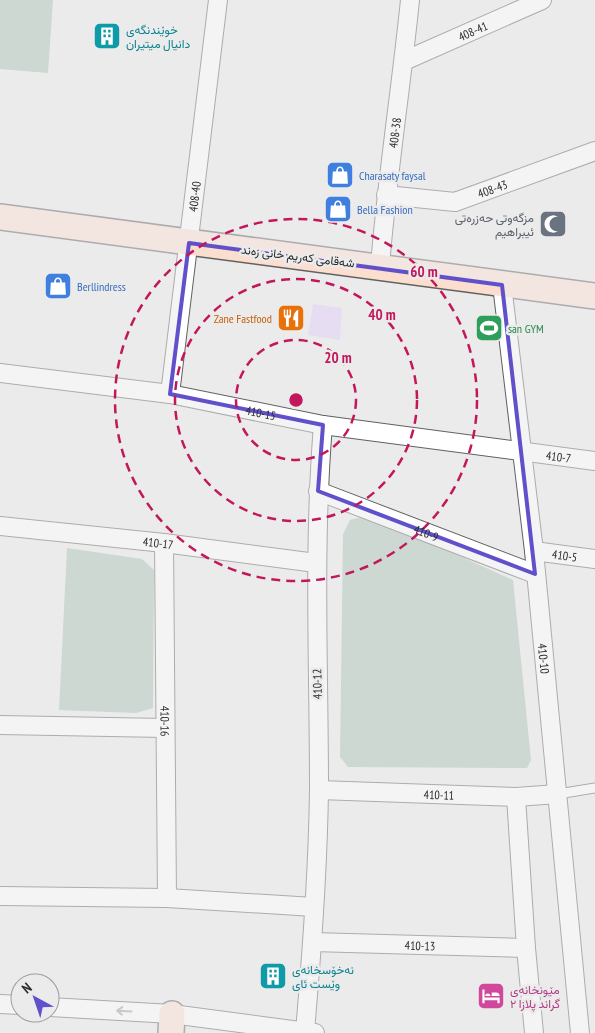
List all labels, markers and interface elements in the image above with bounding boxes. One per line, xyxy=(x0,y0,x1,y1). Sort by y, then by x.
street label: 408-41 xyxy=(456,18,490,44)
building icon: خوێندنگەی دانیال میتیران xyxy=(92,21,122,51)
place label: خوێندنگەی دانیال میتیران xyxy=(126,22,190,52)
street label: 408-38 xyxy=(385,117,404,149)
shop icon: Charasaty faysal xyxy=(325,160,355,190)
place label: Charasaty faysal xyxy=(359,168,426,183)
street label: 408-43 xyxy=(475,176,509,201)
street label: 408-40 xyxy=(185,180,203,213)
shop icon: Bella Fashion xyxy=(323,194,353,224)
place label: Bella Fashion xyxy=(357,202,413,217)
mosque icon: مزگەوتی حەزرەتی ئیبراهیم xyxy=(538,209,568,239)
place label: مزگەوتی حەزرەتی ئیبراهیم xyxy=(455,210,534,240)
street label: شەقامی کەریم خانی زەند xyxy=(240,242,356,271)
text: 60 m xyxy=(410,262,438,281)
shop icon: Berllindress xyxy=(43,271,73,301)
place label: Berllindress xyxy=(77,279,126,294)
restaurant icon: Zane Fastfood xyxy=(276,303,306,333)
text: 40 m xyxy=(368,305,396,324)
place label: Zane Fastfood xyxy=(214,311,272,326)
sports icon: san GYM xyxy=(474,313,504,343)
place label: san GYM xyxy=(508,321,544,336)
text: 20 m xyxy=(324,348,352,367)
centre of rings xyxy=(287,391,305,409)
street label: 410-15 xyxy=(244,402,277,423)
street label: 410-7 xyxy=(545,447,572,465)
street label: 410-9 xyxy=(412,521,441,544)
street label: 410-17 xyxy=(142,533,174,552)
street label: 410-5 xyxy=(551,546,578,564)
street label: 410-10 xyxy=(535,643,553,675)
street label: 410-12 xyxy=(309,669,325,699)
street label: 410-16 xyxy=(158,706,173,736)
street label: 410-11 xyxy=(423,786,454,802)
street label: 410-13 xyxy=(404,937,435,953)
building icon: نەخۆسخانەی وێست ئای xyxy=(258,961,288,991)
place label: نەخۆسخانەی وێست ئای xyxy=(292,962,354,992)
north arrow xyxy=(10,973,60,1023)
text: N xyxy=(18,979,35,997)
hotel icon: مێونخانەی گراند پلازا ٢ xyxy=(476,981,506,1011)
place label: مێونخانەی گراند پلازا ٢ xyxy=(510,982,560,1012)
one-way arrow xyxy=(116,1007,132,1016)

